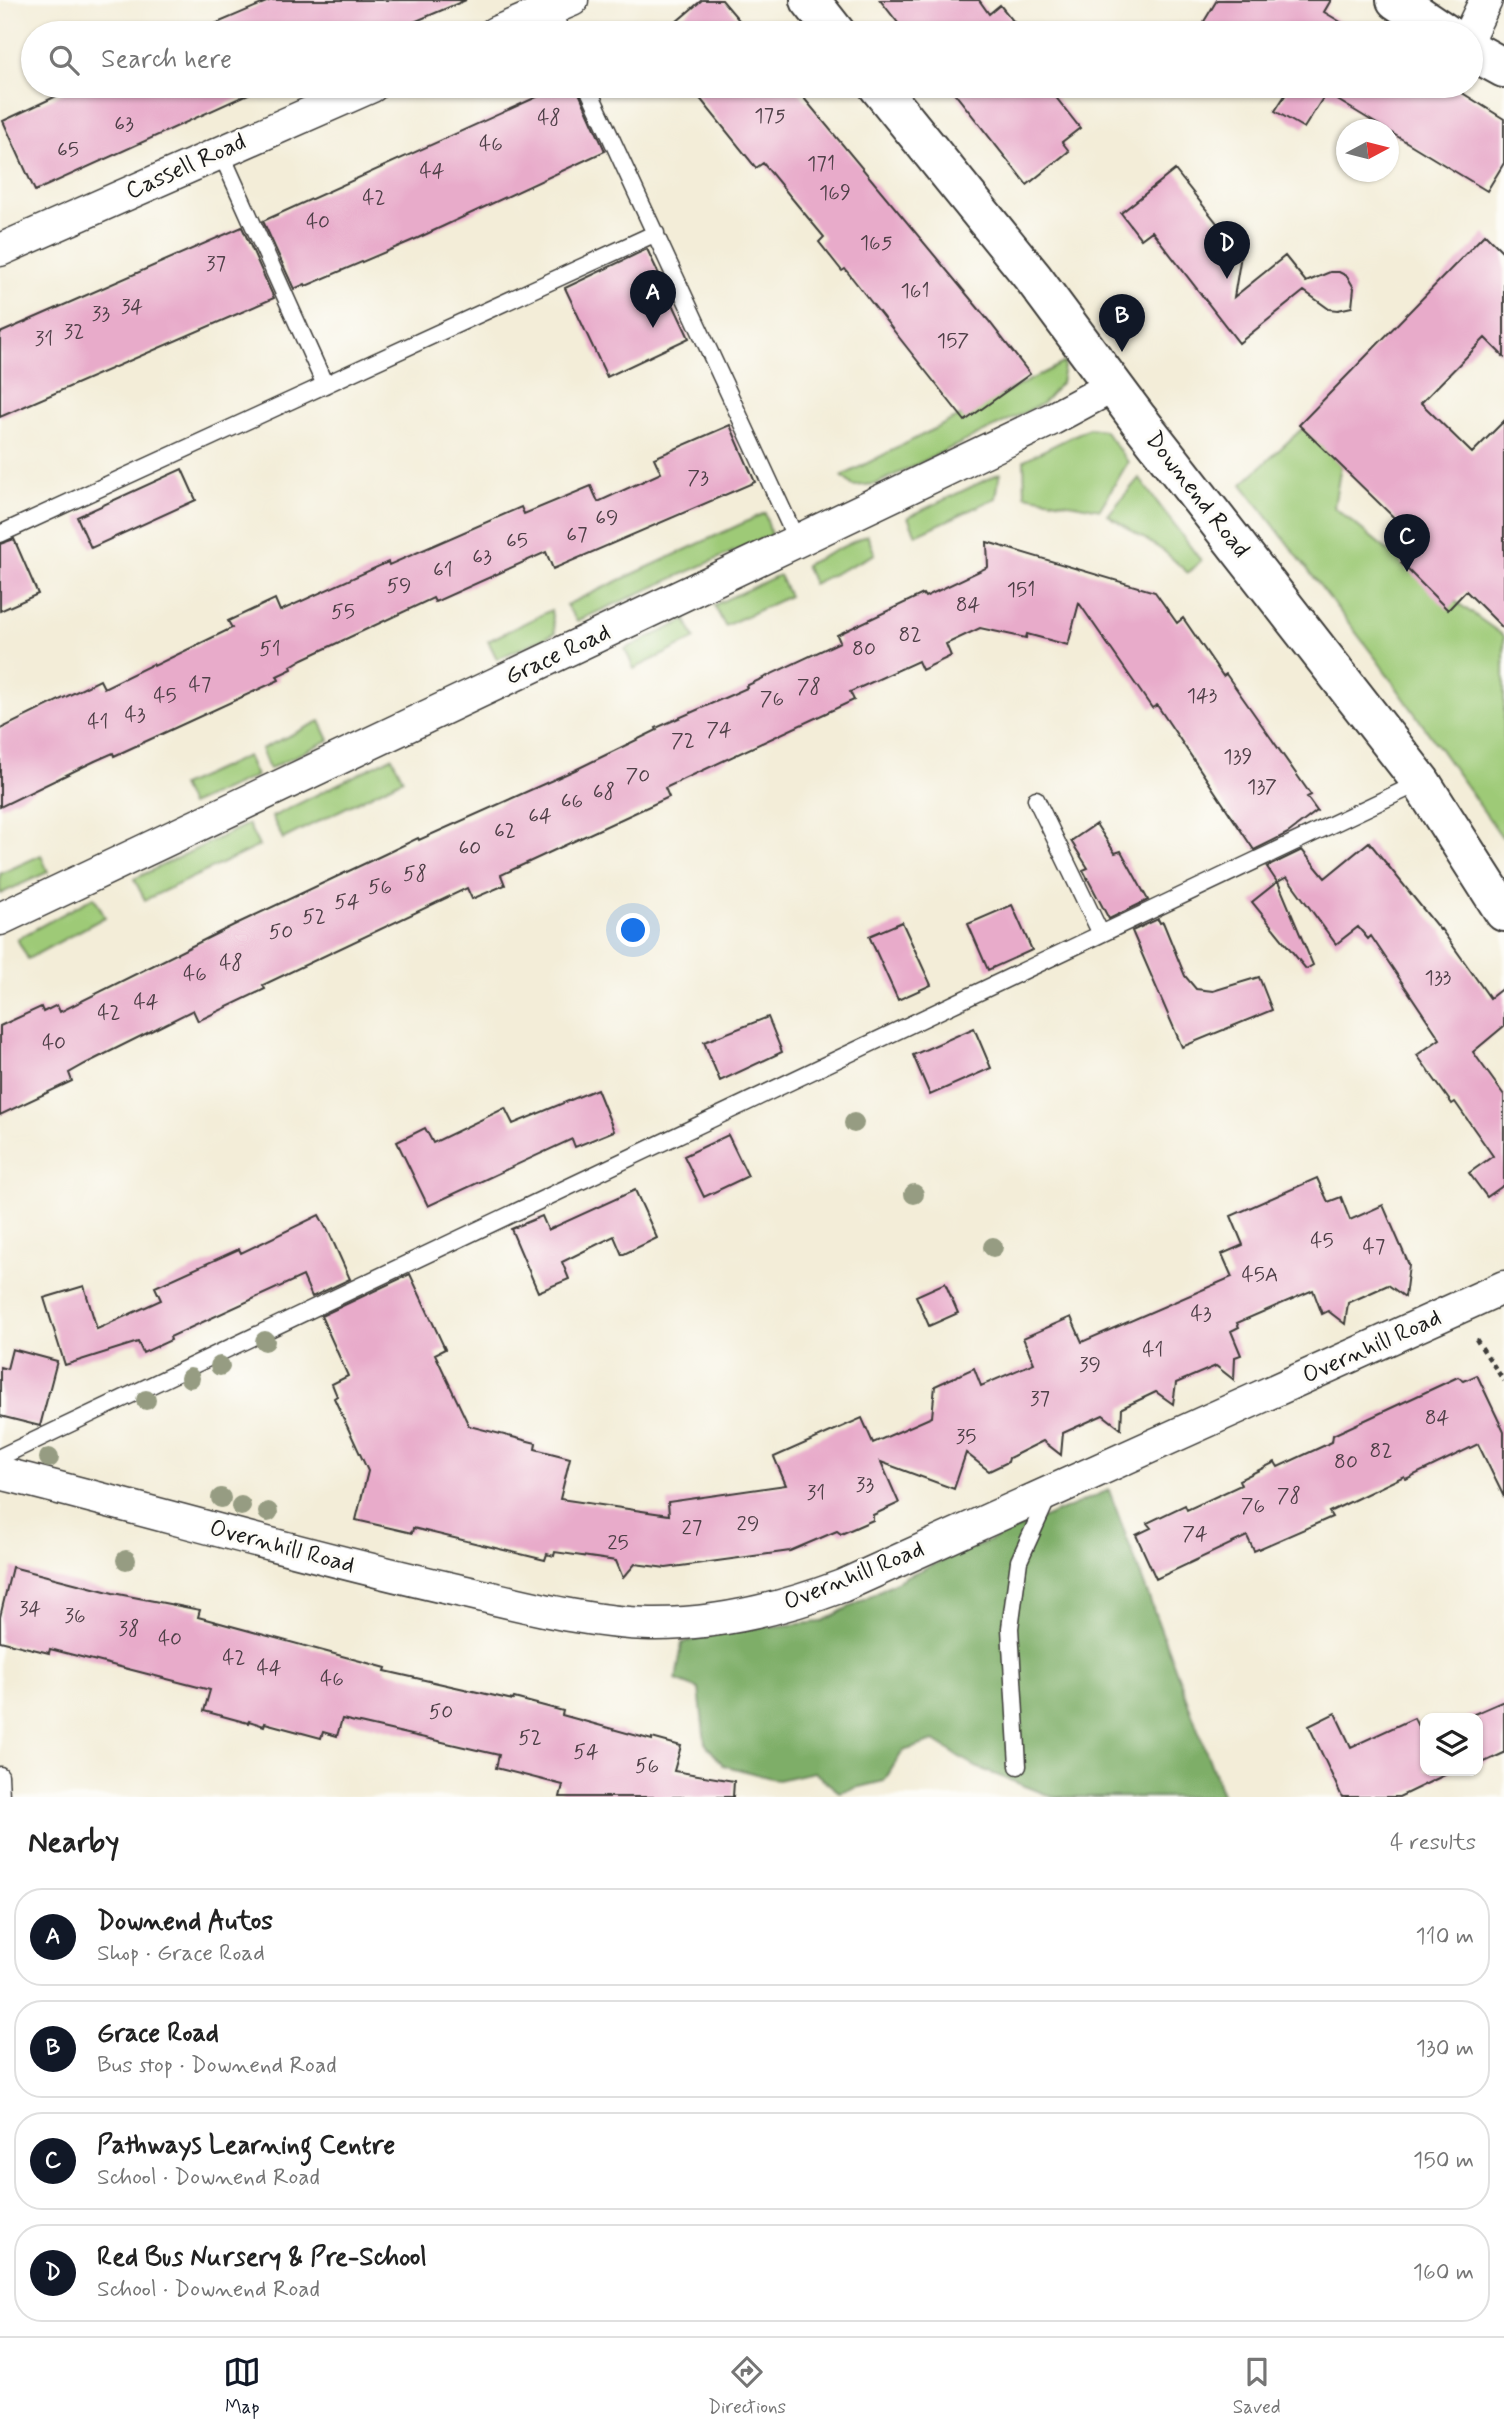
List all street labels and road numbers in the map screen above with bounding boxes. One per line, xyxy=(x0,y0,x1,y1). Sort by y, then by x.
street label: Cassell Road xyxy=(121,127,251,207)
street label: Downend Road xyxy=(1138,425,1256,565)
street label: Grace Road xyxy=(500,617,616,693)
street label: Overnhill Road xyxy=(1298,1303,1446,1391)
street label: Overnhill Road xyxy=(206,1513,358,1581)
street label: Overnhill Road xyxy=(779,1534,929,1618)

